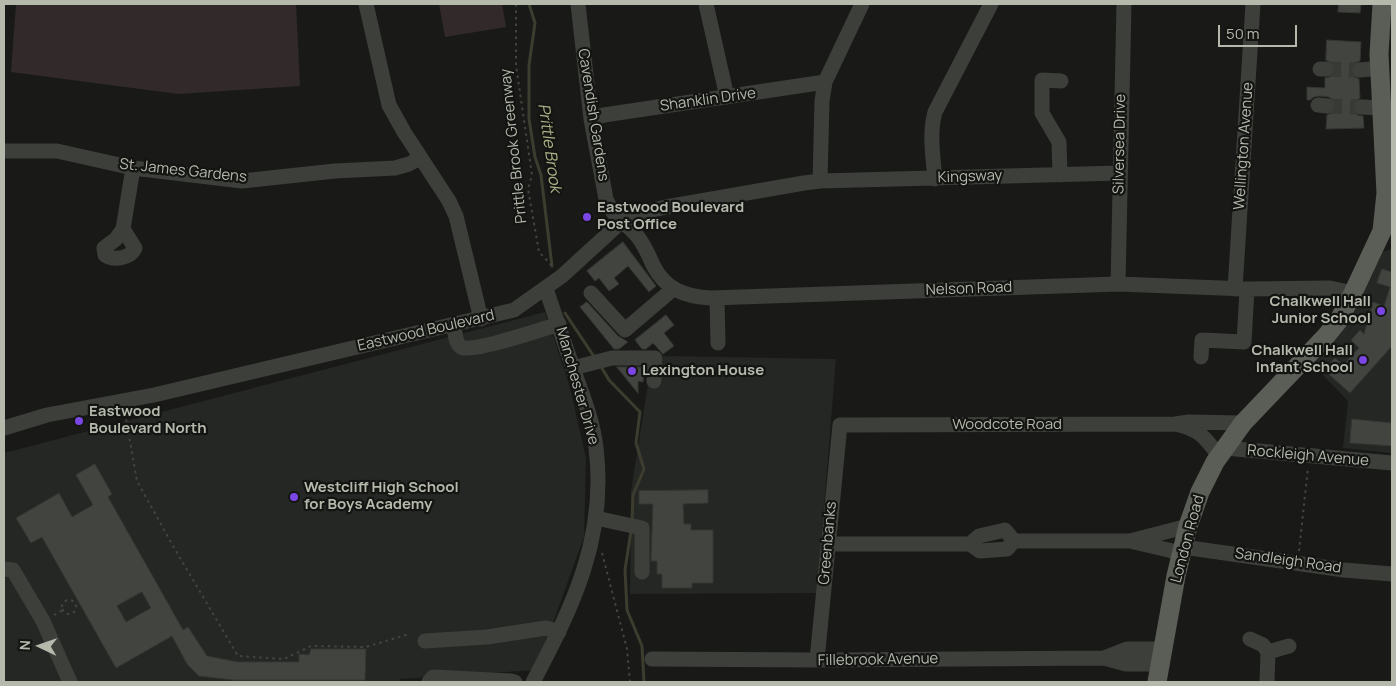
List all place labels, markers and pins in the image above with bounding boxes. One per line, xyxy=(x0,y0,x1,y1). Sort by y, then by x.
place label: Eastwood Boulevard Post Office xyxy=(597,199,744,234)
marker: Eastwood Boulevard Post Office xyxy=(581,211,593,223)
place label: Chalkwell Hall Junior School xyxy=(1270,293,1371,328)
marker: Chalkwell Hall Junior School xyxy=(1375,305,1387,317)
place label: Chalkwell Hall Infant School xyxy=(1252,342,1353,377)
marker: Chalkwell Hall Infant School xyxy=(1357,354,1369,366)
place label: Lexington House xyxy=(642,362,764,380)
marker: Lexington House xyxy=(626,365,638,377)
place label: Eastwood Boulevard North xyxy=(89,403,207,438)
marker: Eastwood Boulevard North xyxy=(73,415,85,427)
place label: Westcliff High School for Boys Academy xyxy=(304,479,459,514)
marker: Westcliff High School for Boys Academy xyxy=(288,491,300,503)

